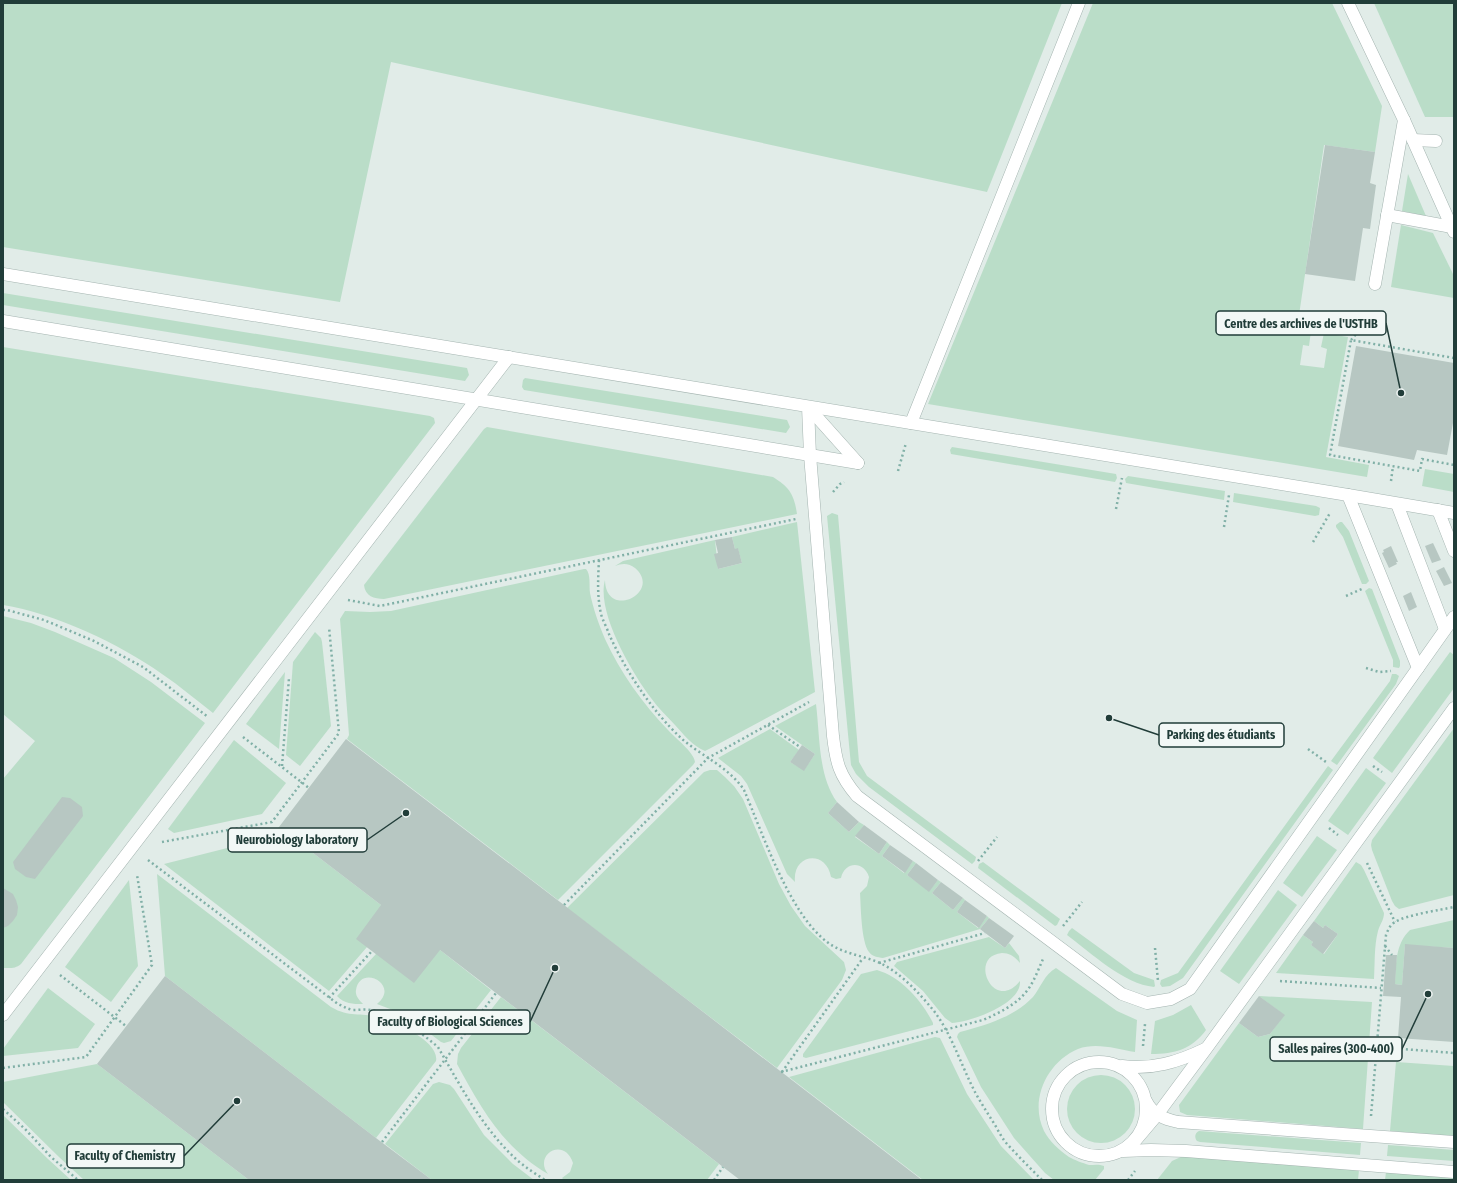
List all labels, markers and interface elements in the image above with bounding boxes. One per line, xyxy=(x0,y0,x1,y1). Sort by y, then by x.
callout: Centre des archives de l'USTHB xyxy=(1216,311,1386,335)
text: Centre des archives de l'USTHB xyxy=(1224,317,1378,331)
callout: Parking des étudiants xyxy=(1159,723,1284,747)
text: Parking des étudiants xyxy=(1167,728,1276,742)
callout: Neurobiology laboratory xyxy=(228,828,367,852)
text: Neurobiology laboratory xyxy=(236,833,358,847)
callout: Faculty of Biological Sciences xyxy=(369,1010,530,1034)
text: Faculty of Biological Sciences xyxy=(377,1015,523,1029)
callout: Salles paires (300-400) xyxy=(1270,1037,1402,1061)
text: Salles paires (300-400) xyxy=(1278,1042,1394,1056)
callout: Faculty of Chemistry xyxy=(67,1144,184,1168)
text: Faculty of Chemistry xyxy=(75,1149,176,1163)

